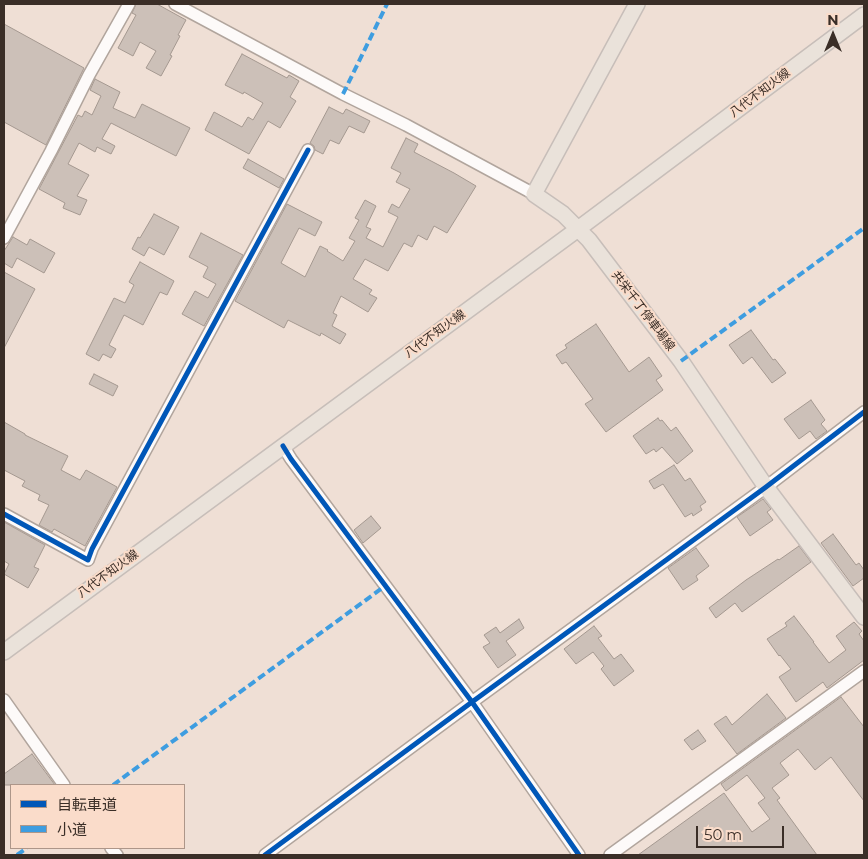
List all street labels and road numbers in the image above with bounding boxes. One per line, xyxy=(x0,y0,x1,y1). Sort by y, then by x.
street label: 八代不知火線 xyxy=(727,66,793,120)
street label: 共栄千丁停車場線 xyxy=(608,268,678,354)
street label: 八代不知火線 xyxy=(402,307,468,361)
street label: 八代不知火線 xyxy=(75,547,141,601)

